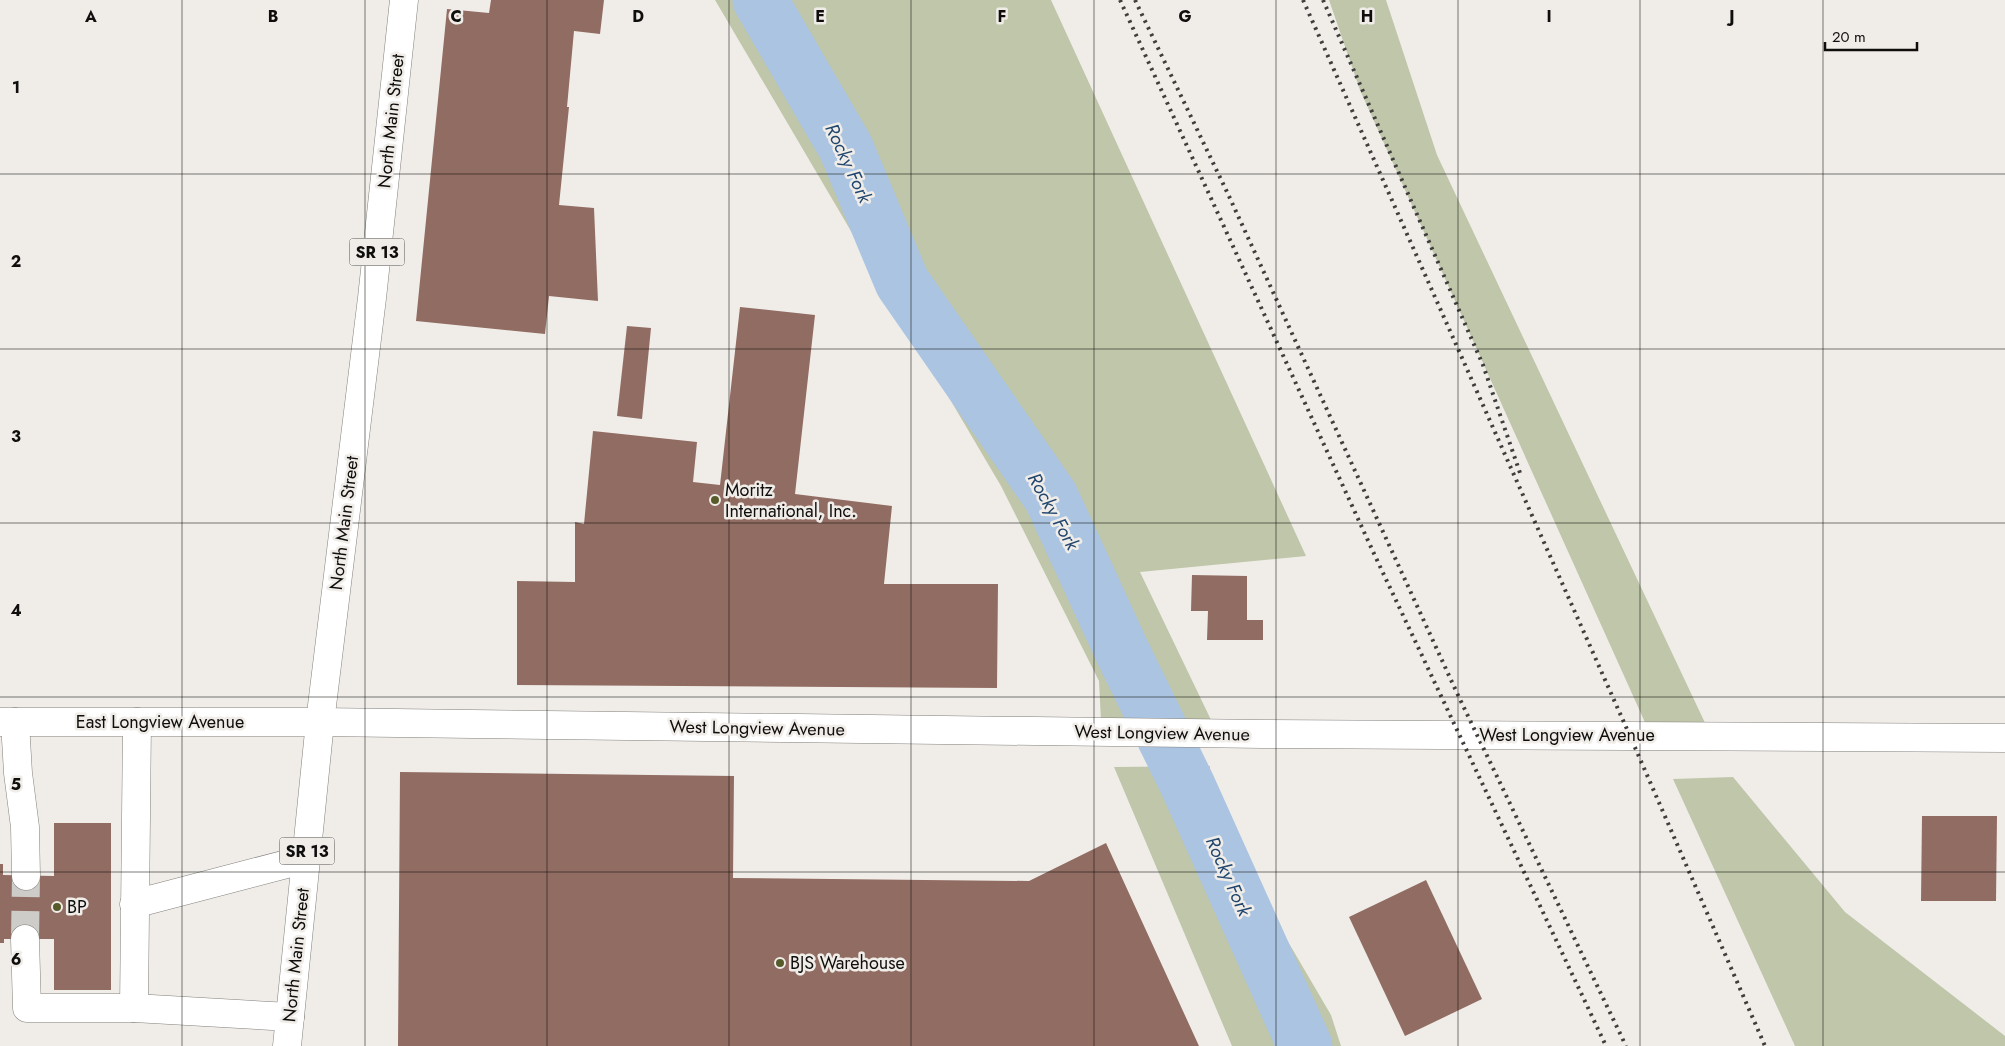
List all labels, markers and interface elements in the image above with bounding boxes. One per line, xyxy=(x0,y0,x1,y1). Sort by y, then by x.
text: A xyxy=(84,5,97,28)
text: B xyxy=(268,5,278,28)
text: C xyxy=(450,5,462,28)
text: D xyxy=(632,5,644,28)
text: E xyxy=(815,5,825,28)
text: F xyxy=(998,5,1006,28)
text: G xyxy=(1178,5,1192,28)
text: H xyxy=(1361,5,1373,28)
text: I xyxy=(1546,5,1552,28)
text: J xyxy=(1726,5,1735,28)
scale bar xyxy=(1825,20,1918,52)
text: 20 m xyxy=(1832,26,1866,48)
street label: North Main Street xyxy=(371,52,411,189)
text: 1 xyxy=(12,76,20,99)
water label: Rocky Fork xyxy=(818,119,879,208)
road number: SR 13 xyxy=(350,238,404,266)
text: 2 xyxy=(11,250,21,273)
text: 3 xyxy=(11,425,21,448)
street label: North Main Street xyxy=(323,454,365,592)
water label: Rocky Fork xyxy=(1021,468,1086,556)
place label: Moritz International, Inc. xyxy=(725,477,857,524)
marker: Moritz International, Inc. xyxy=(709,494,721,506)
text: 4 xyxy=(10,599,22,622)
street label: East Longview Avenue xyxy=(76,709,244,735)
street label: West Longview Avenue xyxy=(669,713,845,743)
street label: West Longview Avenue xyxy=(1074,718,1250,748)
street label: West Longview Avenue xyxy=(1479,722,1655,748)
text: 5 xyxy=(11,773,21,796)
water label: Rocky Fork xyxy=(1199,832,1258,921)
road number: SR 13 xyxy=(280,838,334,864)
street label: North Main Street xyxy=(276,886,316,1023)
place label: BP xyxy=(67,894,87,920)
marker: BP xyxy=(51,901,63,913)
text: 6 xyxy=(11,948,21,971)
place label: BJS Warehouse xyxy=(790,950,905,976)
marker: BJS Warehouse xyxy=(774,957,786,969)

